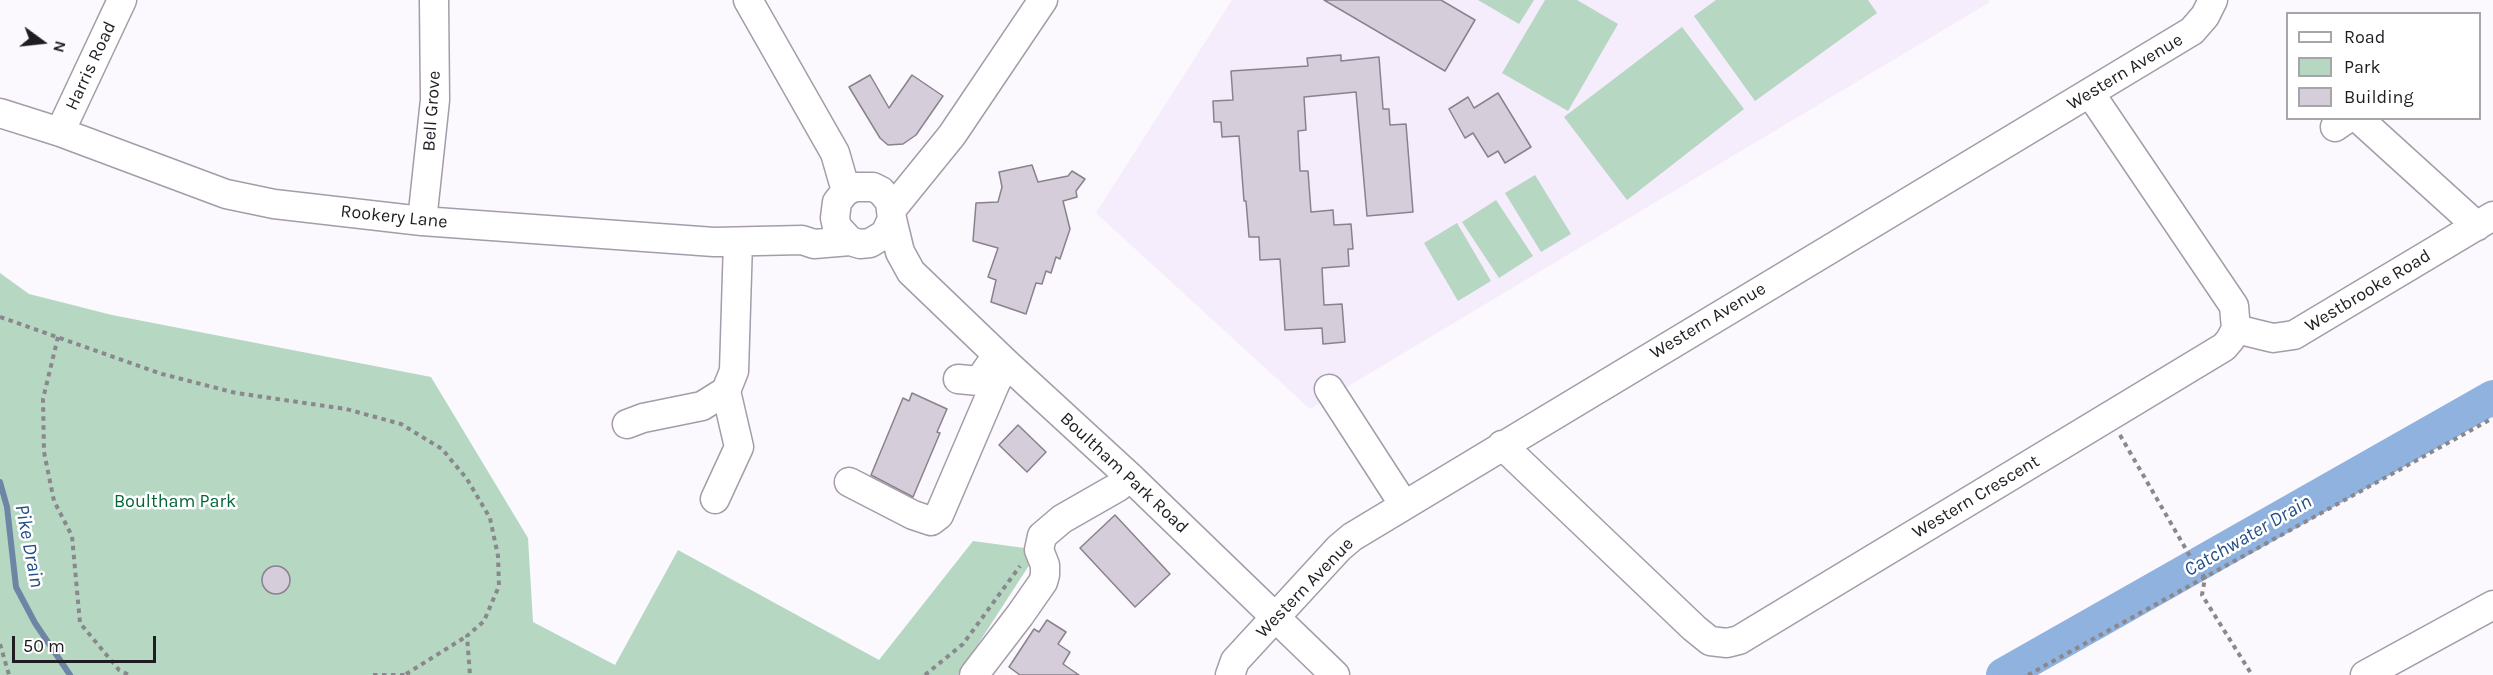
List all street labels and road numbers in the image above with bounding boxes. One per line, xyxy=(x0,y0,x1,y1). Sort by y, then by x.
street label: Harris Road xyxy=(61,18,121,114)
street label: Western Avenue xyxy=(2063,29,2187,115)
street label: Bell Grove xyxy=(418,70,446,152)
street label: Rookery Lane xyxy=(339,201,449,233)
street label: Westbrooke Road xyxy=(2301,245,2435,337)
street label: Western Avenue xyxy=(1646,278,1770,364)
street label: Boultham Park Road xyxy=(1055,408,1193,538)
street label: Western Crescent xyxy=(1909,451,2043,543)
street label: Western Avenue xyxy=(1252,533,1358,643)

